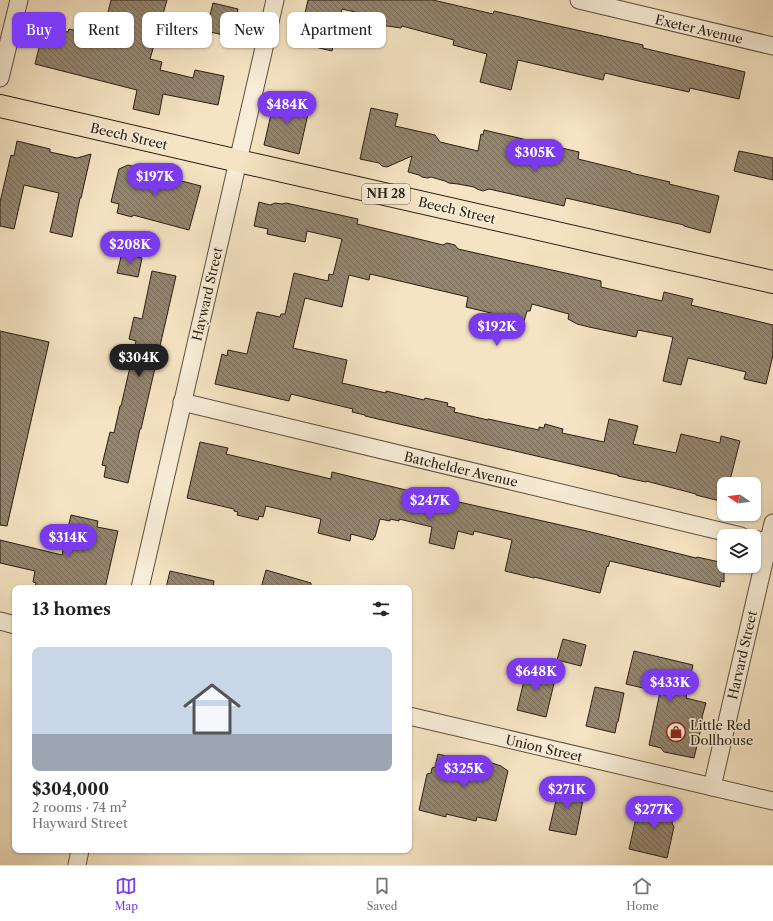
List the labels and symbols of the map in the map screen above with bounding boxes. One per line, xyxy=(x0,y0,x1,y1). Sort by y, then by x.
street label: Exeter Avenue xyxy=(653,11,745,47)
pin: $484K xyxy=(259,91,315,125)
street label: Beech Street xyxy=(89,119,170,153)
pin: $305K xyxy=(507,139,563,173)
pin: $197K xyxy=(127,163,183,197)
road number: NH 28 xyxy=(362,184,410,204)
street label: Beech Street xyxy=(417,193,498,227)
pin: $208K xyxy=(102,231,158,265)
street label: Hayward Street xyxy=(188,245,226,342)
pin: $192K xyxy=(469,313,525,347)
pin: $304K xyxy=(111,344,167,378)
street label: Batchelder Avenue xyxy=(403,448,519,490)
north arrow xyxy=(717,477,761,521)
pin: $247K xyxy=(402,487,458,521)
pin: $314K xyxy=(40,524,96,558)
street label: Harvard Street xyxy=(724,609,760,701)
pin: $648K xyxy=(508,658,564,692)
pin: $433K xyxy=(642,669,698,703)
place label: Little Red Dollhouse xyxy=(690,717,753,748)
shop icon: Little Red Dollhouse xyxy=(665,721,687,743)
street label: Union Street xyxy=(504,731,584,765)
pin: $325K xyxy=(436,755,492,789)
pin: $271K xyxy=(539,776,595,810)
pin: $277K xyxy=(626,796,682,830)

